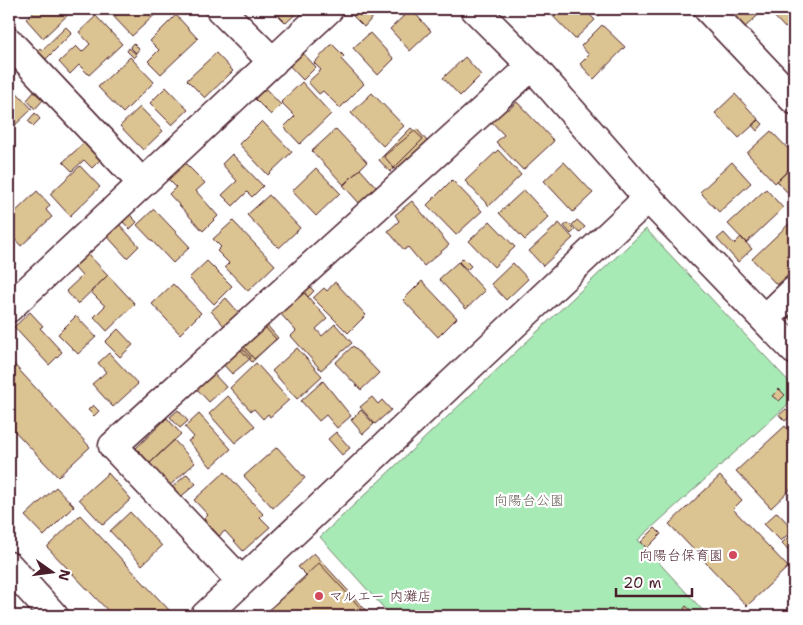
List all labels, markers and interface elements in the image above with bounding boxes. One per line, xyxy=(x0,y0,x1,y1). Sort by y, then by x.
park label: 向陽台公園 xyxy=(494,491,564,509)
place label: 向陽台保育園 xyxy=(639,546,723,564)
north arrow xyxy=(28,548,78,598)
marker: 向陽台保育園 xyxy=(727,549,739,561)
scale bar xyxy=(616,565,692,597)
text: N xyxy=(55,568,75,583)
text: 20 m xyxy=(623,573,662,593)
place label: マルエー 内灘店 xyxy=(329,587,432,605)
marker: マルエー 内灘店 xyxy=(313,590,325,602)

